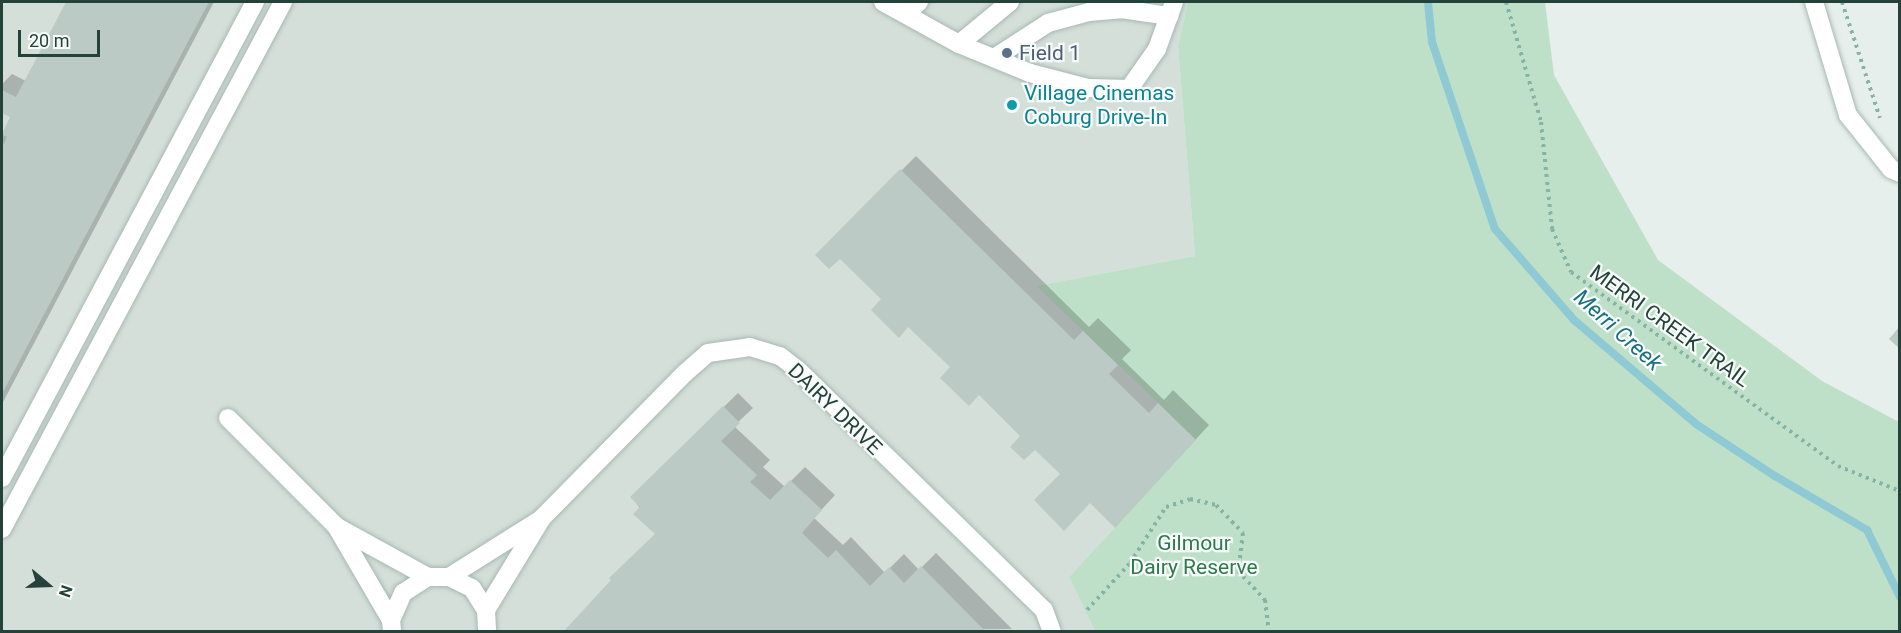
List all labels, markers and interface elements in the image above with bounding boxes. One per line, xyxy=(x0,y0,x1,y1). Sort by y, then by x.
scale bar xyxy=(21,18,104,56)
text: 20 m xyxy=(29,30,69,51)
place label: Field 1 xyxy=(1019,40,1081,66)
marker: Field 1 xyxy=(1000,46,1014,60)
place label: Village Cinemas Coburg Drive-In xyxy=(1024,80,1174,130)
marker: Village Cinemas Coburg Drive-In xyxy=(1005,98,1019,112)
street label: MERRI CREEK TRAIL xyxy=(1585,259,1755,393)
water label: Merri Creek xyxy=(1569,284,1667,376)
street label: DAIRY DRIVE xyxy=(783,358,887,460)
park label: Gilmour Dairy Reserve xyxy=(1130,530,1258,580)
north arrow xyxy=(18,555,78,615)
text: N xyxy=(55,583,76,599)

